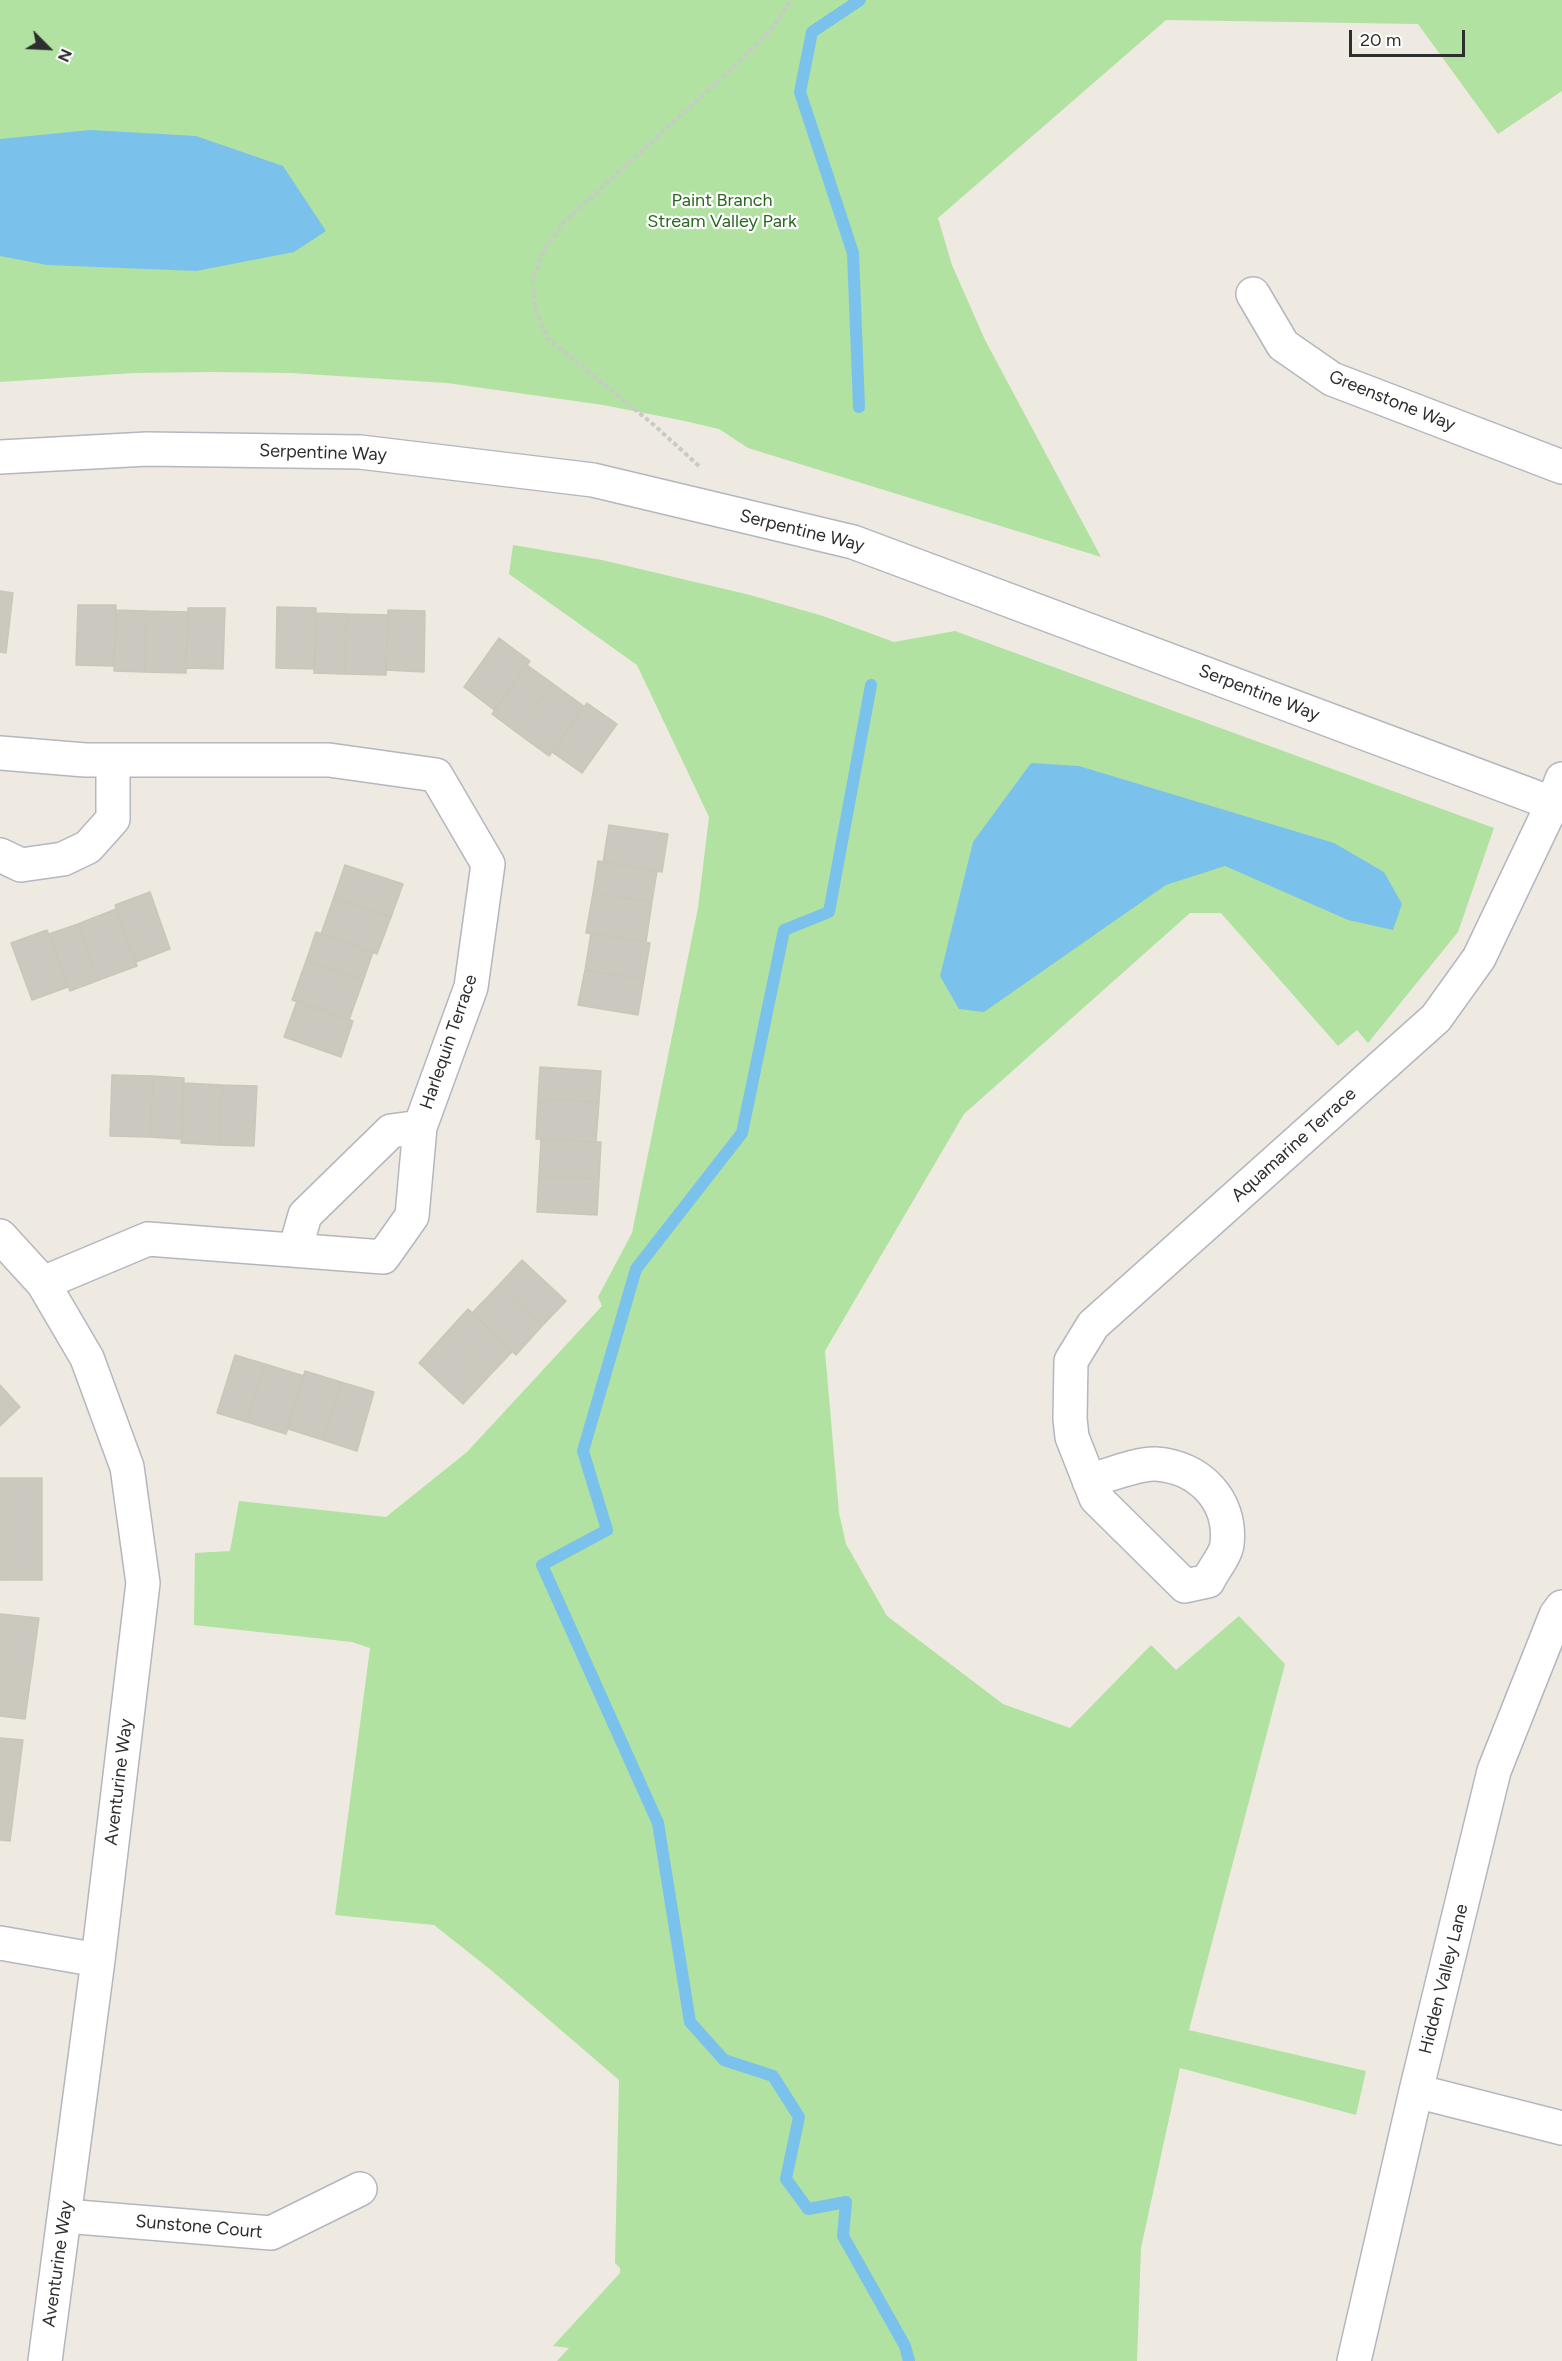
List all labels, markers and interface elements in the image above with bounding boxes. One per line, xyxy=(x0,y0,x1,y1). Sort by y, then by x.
north arrow xyxy=(18,18,78,78)
scale bar xyxy=(1352,18,1468,56)
text: 20 m xyxy=(1360,29,1401,51)
text: N xyxy=(54,46,76,65)
park label: Paint Branch Stream Valley Park xyxy=(647,190,797,232)
street label: Greenstone Way xyxy=(1326,366,1458,436)
street label: Serpentine Way xyxy=(259,440,387,466)
street label: Serpentine Way xyxy=(737,505,867,557)
street label: Serpentine Way xyxy=(1195,660,1323,726)
street label: Harlequin Terrace xyxy=(416,972,482,1112)
street label: Aquamarine Terrace xyxy=(1227,1083,1361,1207)
street label: Aventurine Way xyxy=(101,1717,137,1847)
street label: Hidden Valley Lane xyxy=(1415,1902,1473,2056)
street label: Aventurine Way xyxy=(38,2199,78,2329)
street label: Sunstone Court xyxy=(135,2211,263,2243)

